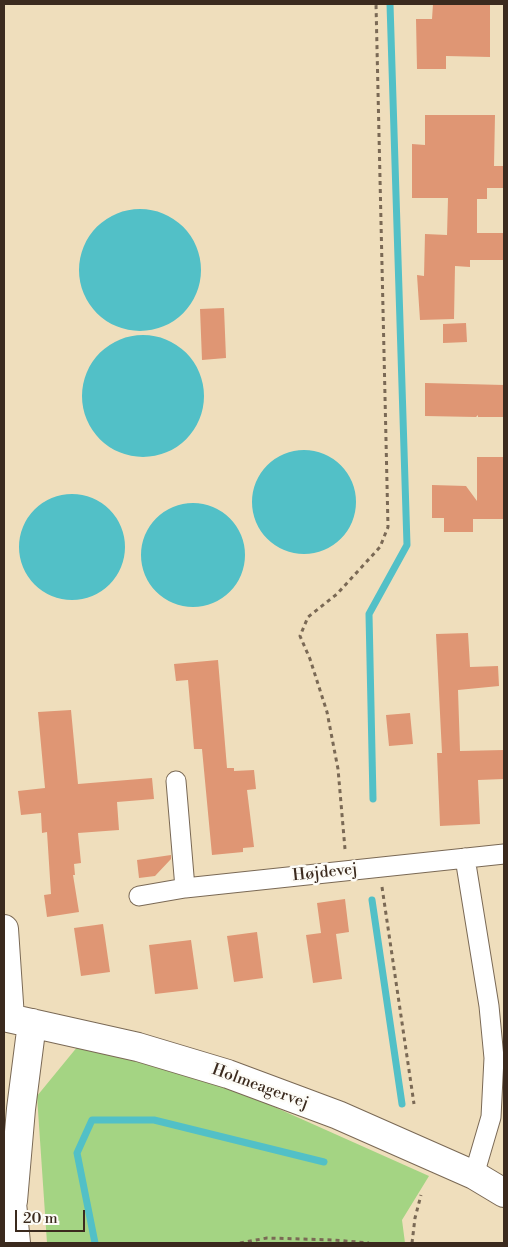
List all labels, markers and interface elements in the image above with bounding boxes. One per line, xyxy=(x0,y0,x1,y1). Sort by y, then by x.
street label: Højdevej xyxy=(292,860,358,886)
street label: Holmeagervej xyxy=(209,1061,311,1113)
scale bar xyxy=(18,1200,88,1232)
text: 20 m xyxy=(23,1209,58,1228)

